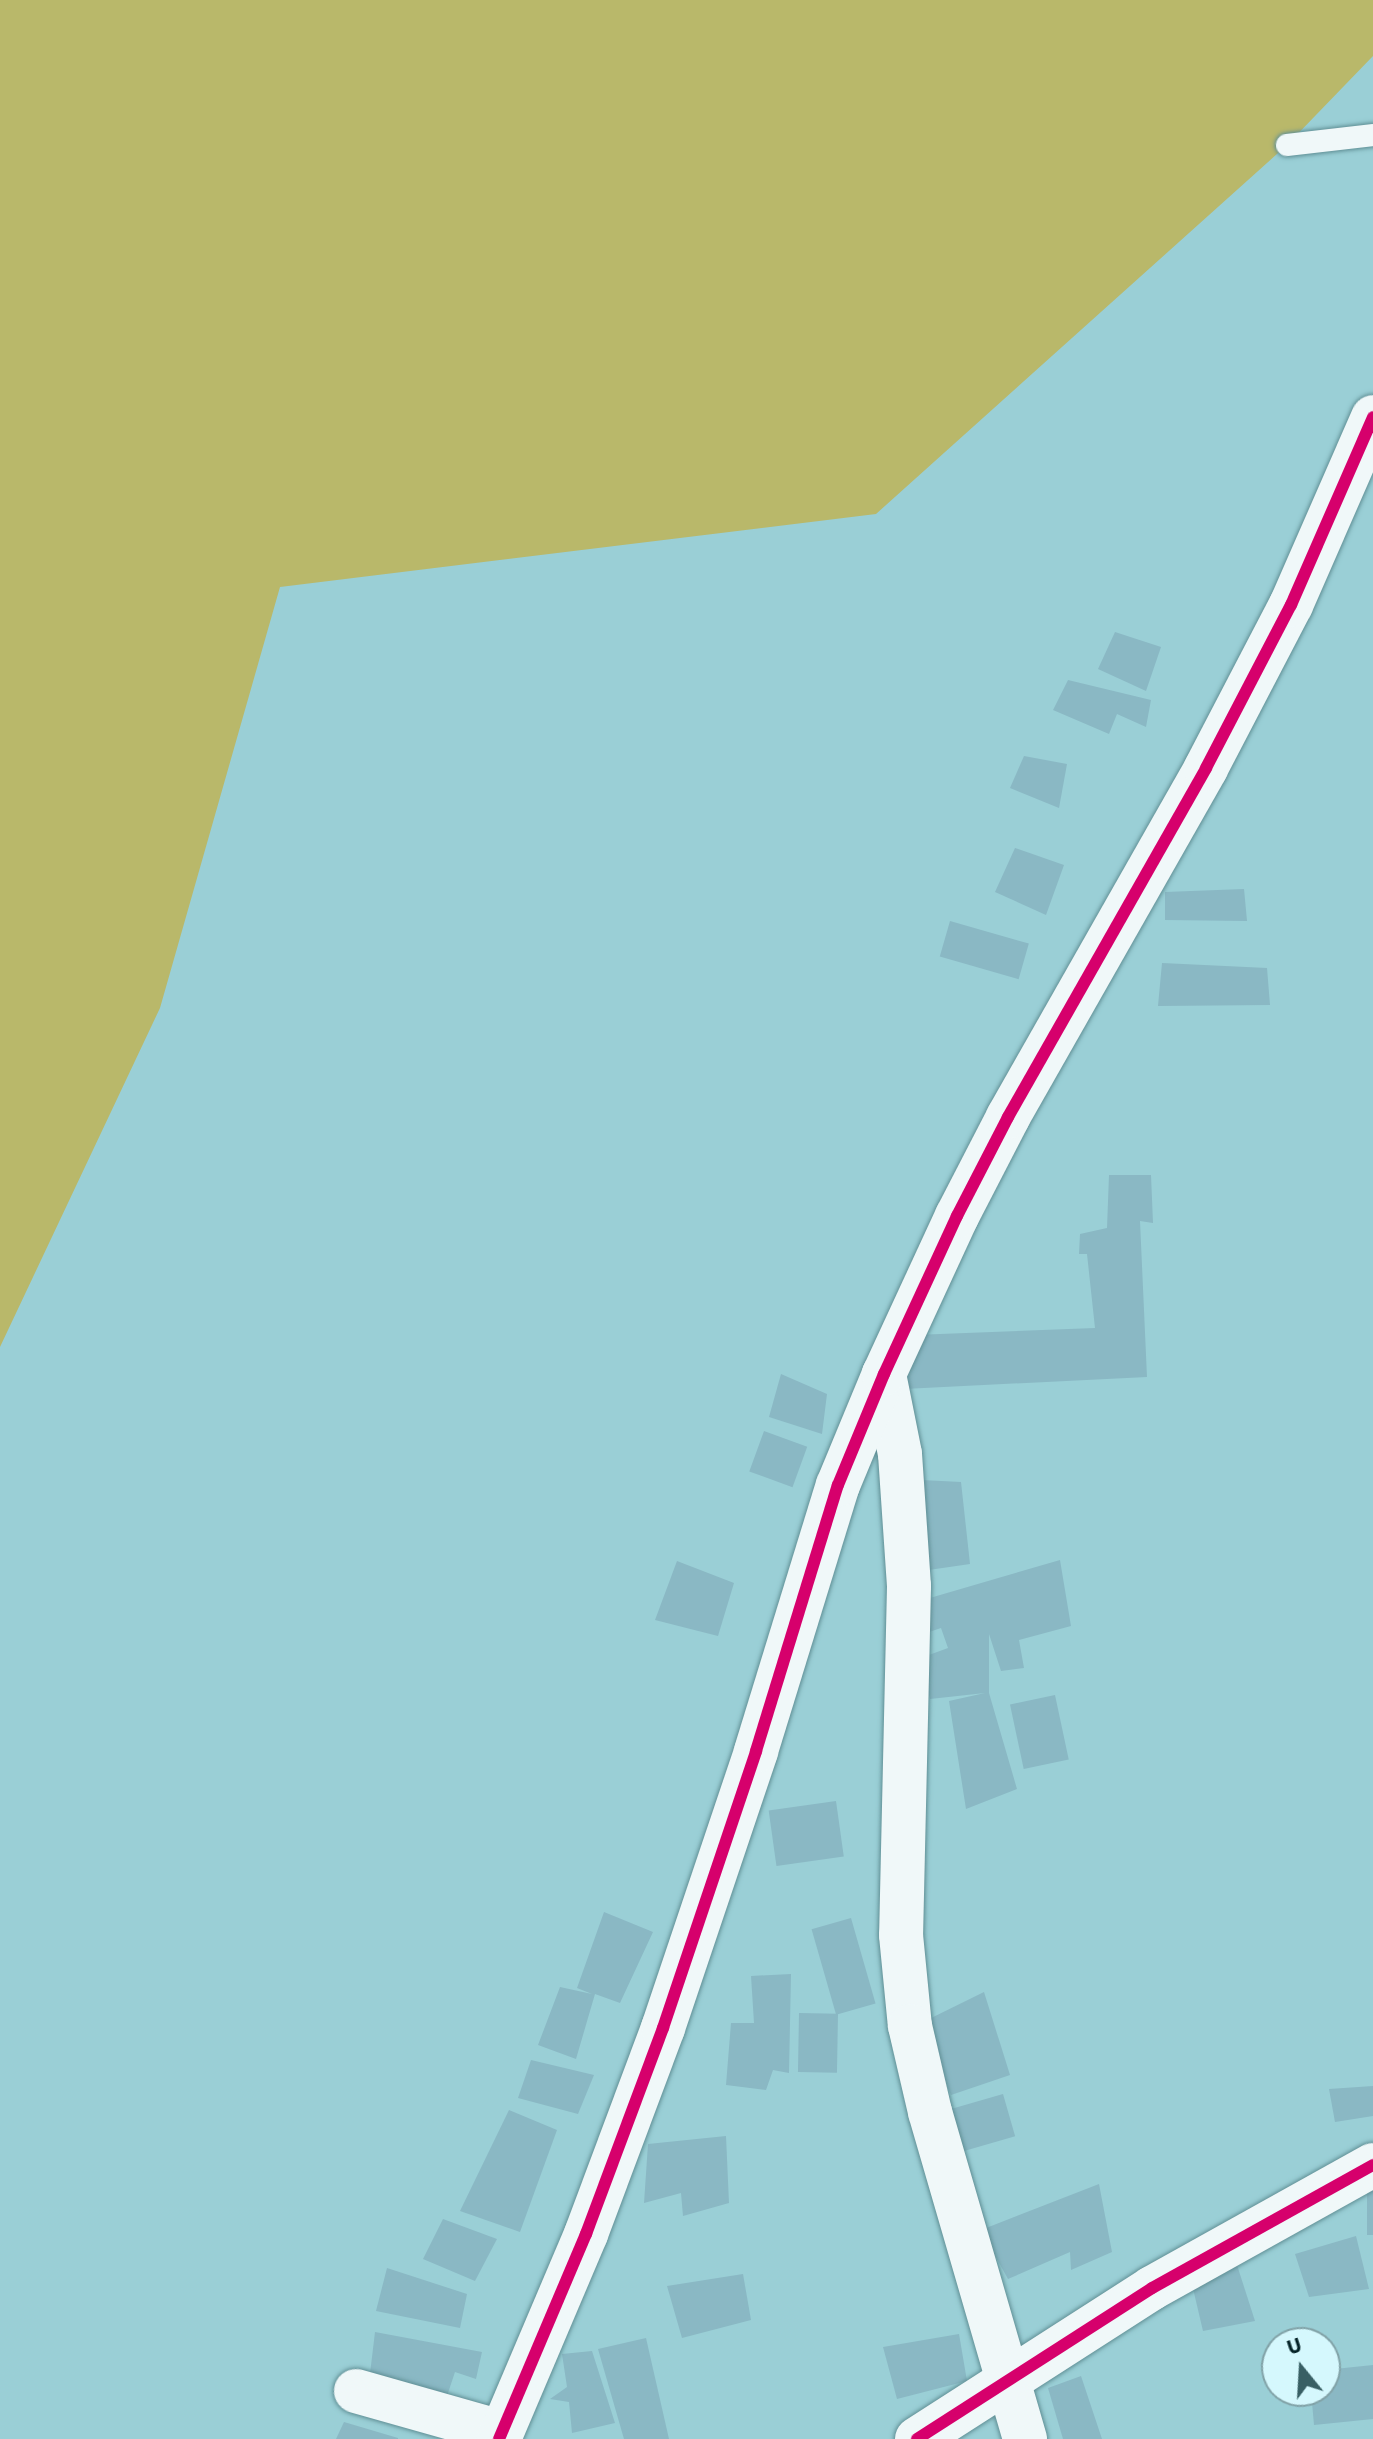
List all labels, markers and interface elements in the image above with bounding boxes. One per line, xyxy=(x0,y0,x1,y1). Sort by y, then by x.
north arrow xyxy=(1261,2327,1341,2407)
text: U xyxy=(1282,2329,1306,2364)

